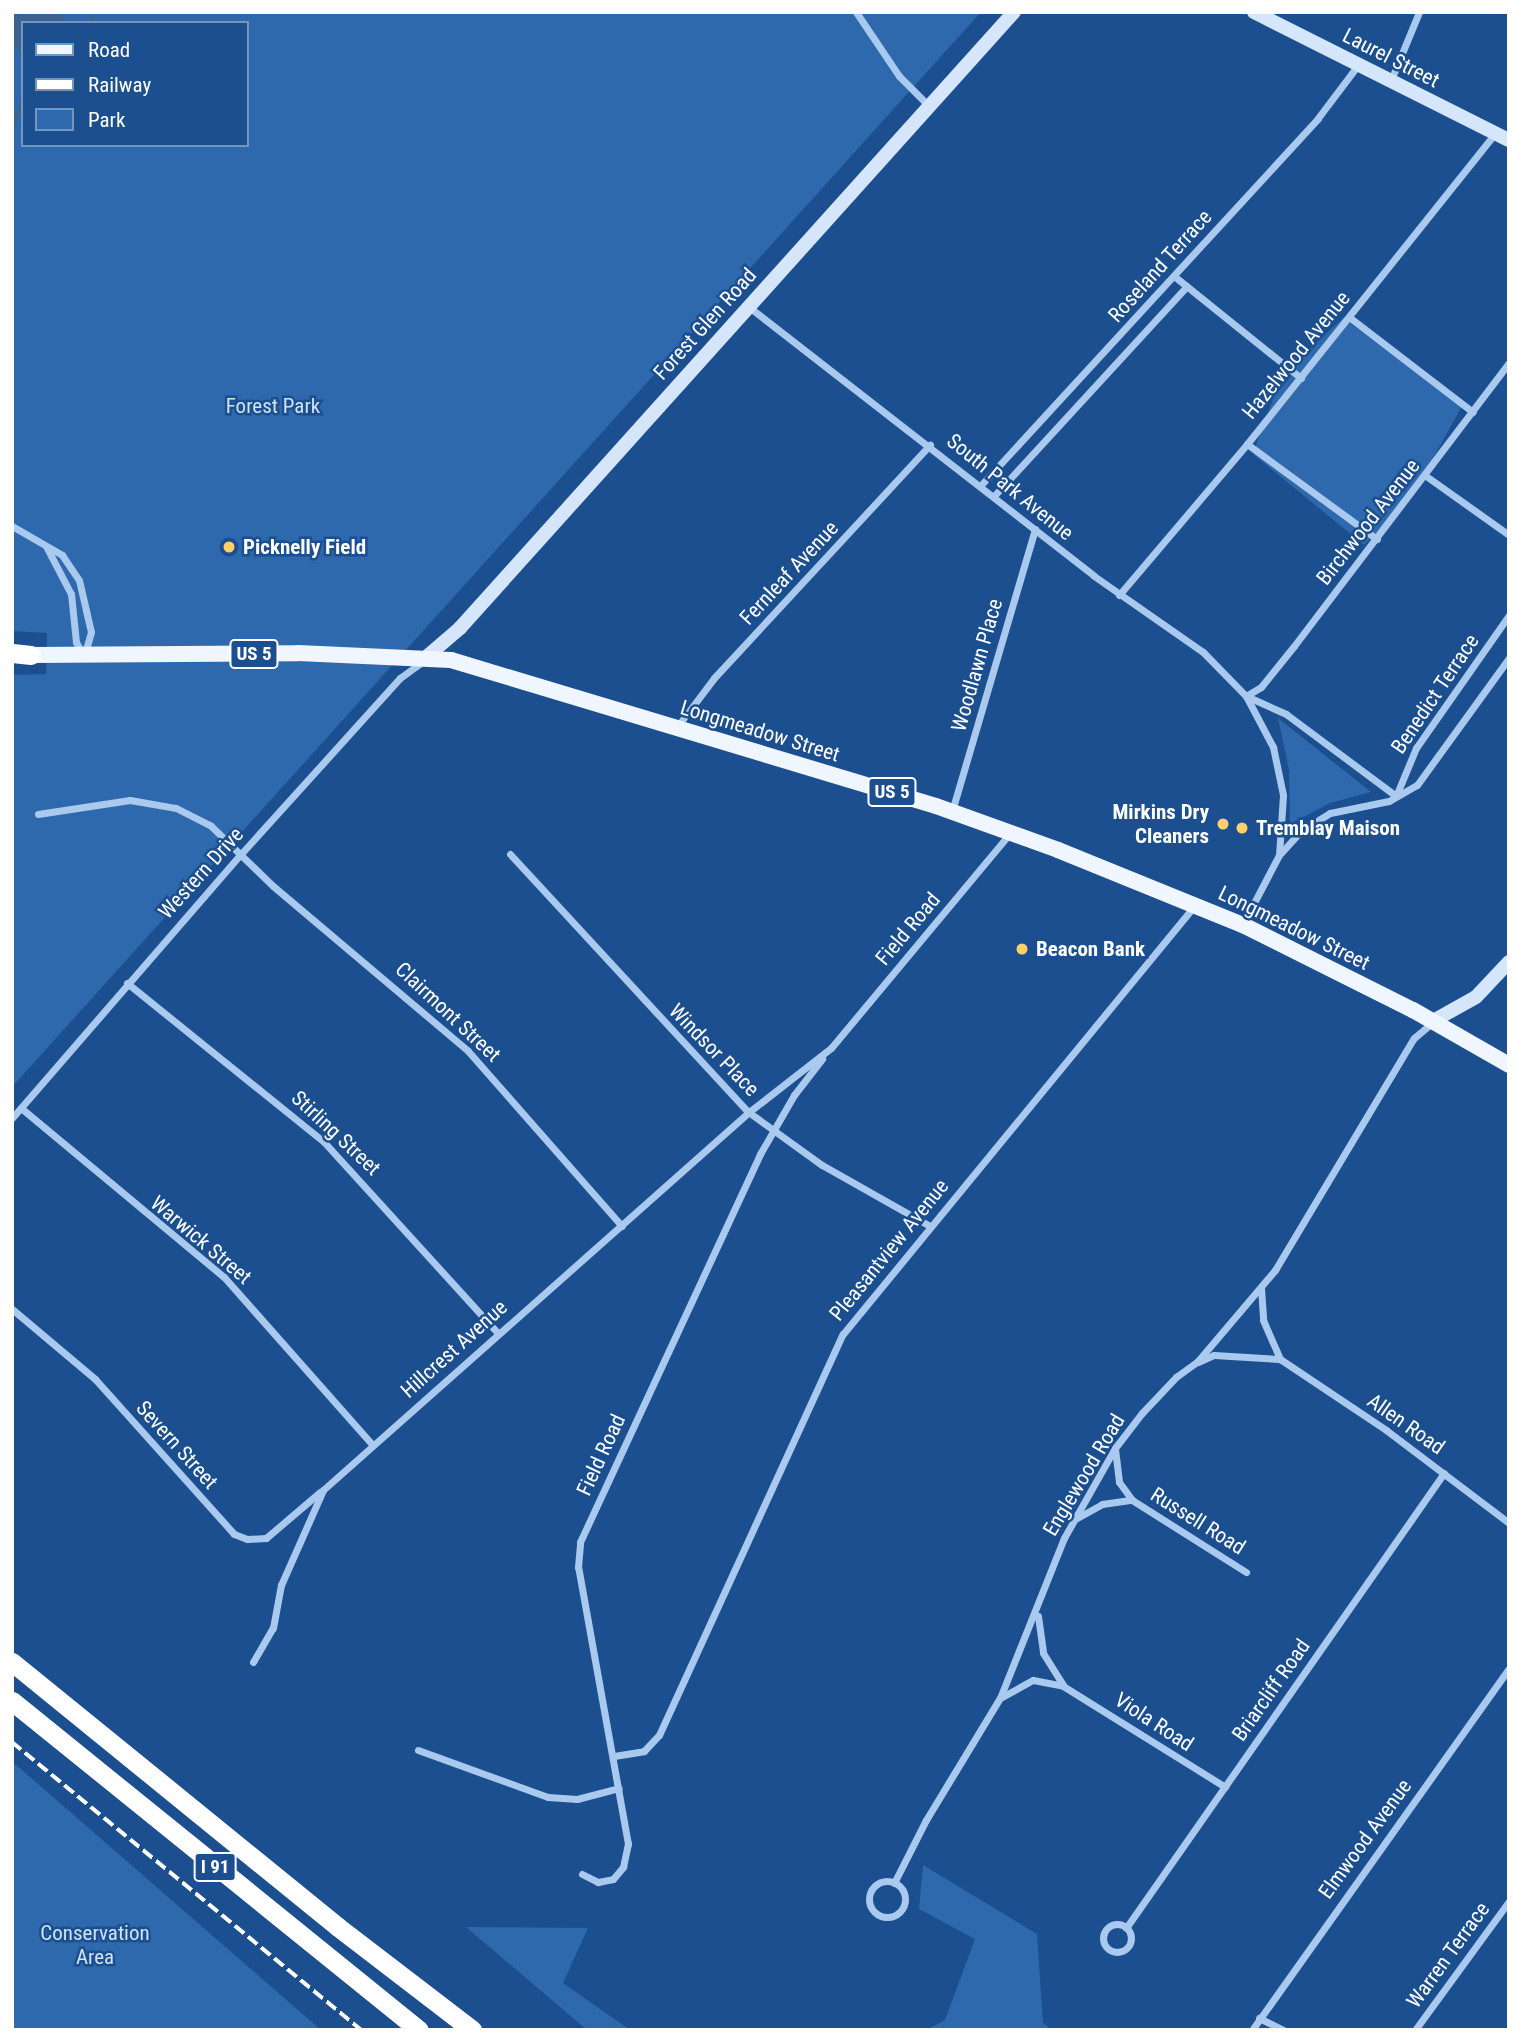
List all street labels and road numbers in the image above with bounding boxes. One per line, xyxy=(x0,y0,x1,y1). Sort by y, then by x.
street label: Laurel Street xyxy=(1338,23,1444,93)
street label: Roseland Terrace xyxy=(1103,204,1217,328)
street label: Forest Glen Road xyxy=(648,263,762,385)
street label: Hazelwood Avenue xyxy=(1237,286,1355,424)
street label: South Park Avenue xyxy=(942,428,1078,546)
street label: Birchwood Avenue xyxy=(1311,454,1425,590)
street label: Fernleaf Avenue xyxy=(734,516,844,630)
street label: Woodlawn Place xyxy=(946,596,1008,734)
street label: Benedict Terrace xyxy=(1386,629,1484,759)
road number: US 5 xyxy=(228,638,280,670)
street label: Longmeadow Street xyxy=(677,695,843,767)
road number: US 5 xyxy=(866,776,918,807)
street label: Western Drive xyxy=(153,822,249,924)
street label: Longmeadow Street xyxy=(1214,880,1374,976)
street label: Field Road xyxy=(870,888,946,970)
street label: Clairmont Street xyxy=(390,957,506,1067)
street label: Windsor Place xyxy=(664,999,764,1101)
street label: Stirling Street xyxy=(286,1085,386,1181)
street label: Pleasantview Avenue xyxy=(824,1174,954,1326)
street label: Warwick Street xyxy=(145,1191,257,1289)
street label: Hillcrest Avenue xyxy=(396,1295,512,1403)
street label: Allen Road xyxy=(1362,1388,1450,1460)
street label: Severn Street xyxy=(131,1396,223,1494)
street label: Englewood Road xyxy=(1038,1409,1130,1541)
street label: Field Road xyxy=(571,1410,631,1500)
street label: Russell Road xyxy=(1146,1482,1250,1560)
street label: Briarcliff Road xyxy=(1227,1634,1315,1746)
street label: Viola Road xyxy=(1110,1687,1198,1757)
street label: Elmwood Avenue xyxy=(1313,1774,1417,1904)
road number: I 91 xyxy=(192,1852,238,1882)
street label: Warren Terrace xyxy=(1401,1897,1495,2013)

